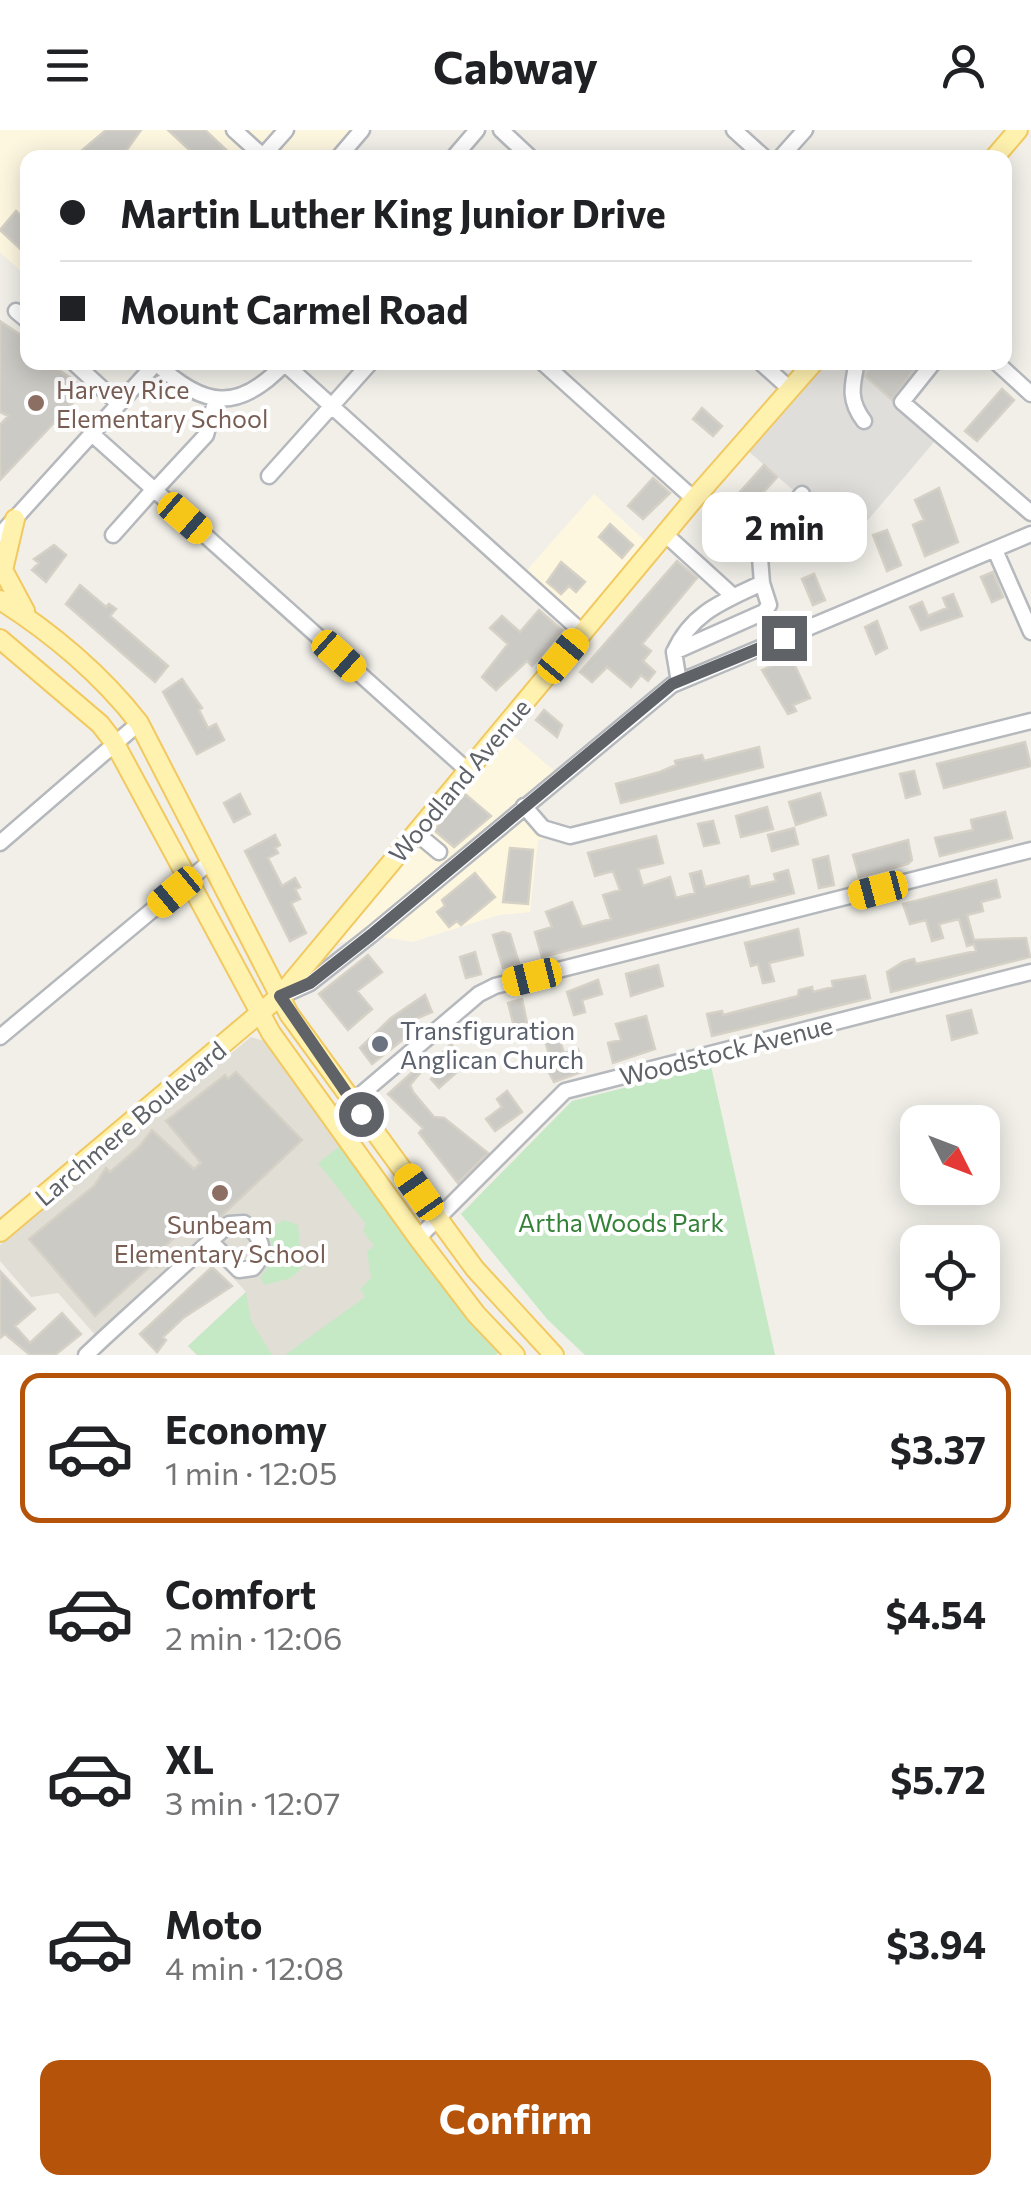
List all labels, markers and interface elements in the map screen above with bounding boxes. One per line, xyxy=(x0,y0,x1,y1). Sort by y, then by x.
icon: menu xyxy=(40,38,95,93)
text: Cabway xyxy=(433,38,598,93)
icon: person xyxy=(936,38,991,93)
text: Martin Luther King Junior Drive xyxy=(120,189,666,236)
text: Mount Carmel Road xyxy=(120,285,468,332)
place label: Harvey Rice Elementary School xyxy=(56,374,268,433)
marker: Harvey Rice Elementary School xyxy=(25,392,47,414)
car xyxy=(153,487,217,549)
callout: 2 min xyxy=(702,493,866,563)
text: 2 min xyxy=(745,507,824,547)
route end xyxy=(762,616,807,661)
car xyxy=(532,623,594,689)
car xyxy=(307,625,371,687)
street label: Woodland Avenue xyxy=(382,692,536,868)
car xyxy=(142,861,208,923)
car xyxy=(845,868,911,912)
car xyxy=(499,955,565,999)
street label: Woodstock Avenue xyxy=(616,1009,836,1091)
place label: Transfiguration Anglican Church xyxy=(400,1015,584,1074)
marker: Transfiguration Anglican Church xyxy=(369,1033,391,1055)
street label: Larchmere Boulevard xyxy=(28,1034,232,1212)
route start xyxy=(339,1092,384,1137)
north arrow xyxy=(900,1105,1000,1205)
map controls xyxy=(900,1105,1000,1325)
car xyxy=(390,1159,448,1225)
marker: Sunbeam Elementary School xyxy=(209,1182,231,1204)
park label: Artha Woods Park xyxy=(518,1207,725,1237)
place label: Sunbeam Elementary School xyxy=(114,1209,326,1268)
button: locate xyxy=(900,1225,1000,1325)
icon: car xyxy=(45,1403,135,1493)
text: Economy xyxy=(165,1405,327,1452)
text: $3.37 xyxy=(890,1425,986,1472)
text: 1 min · 12:05 xyxy=(165,1452,337,1492)
icon: car xyxy=(45,1568,135,1658)
text: Comfort xyxy=(165,1570,316,1617)
text: $4.54 xyxy=(885,1590,986,1637)
text: 2 min · 12:06 xyxy=(165,1617,342,1657)
icon: car xyxy=(45,1733,135,1823)
text: XL xyxy=(165,1735,214,1782)
text: $5.72 xyxy=(890,1755,986,1802)
text: 3 min · 12:07 xyxy=(165,1782,340,1822)
icon: car xyxy=(45,1898,135,1988)
text: Moto xyxy=(165,1900,263,1947)
text: $3.94 xyxy=(886,1920,986,1967)
text: 4 min · 12:08 xyxy=(165,1947,344,1987)
button: Confirm xyxy=(40,2060,991,2175)

